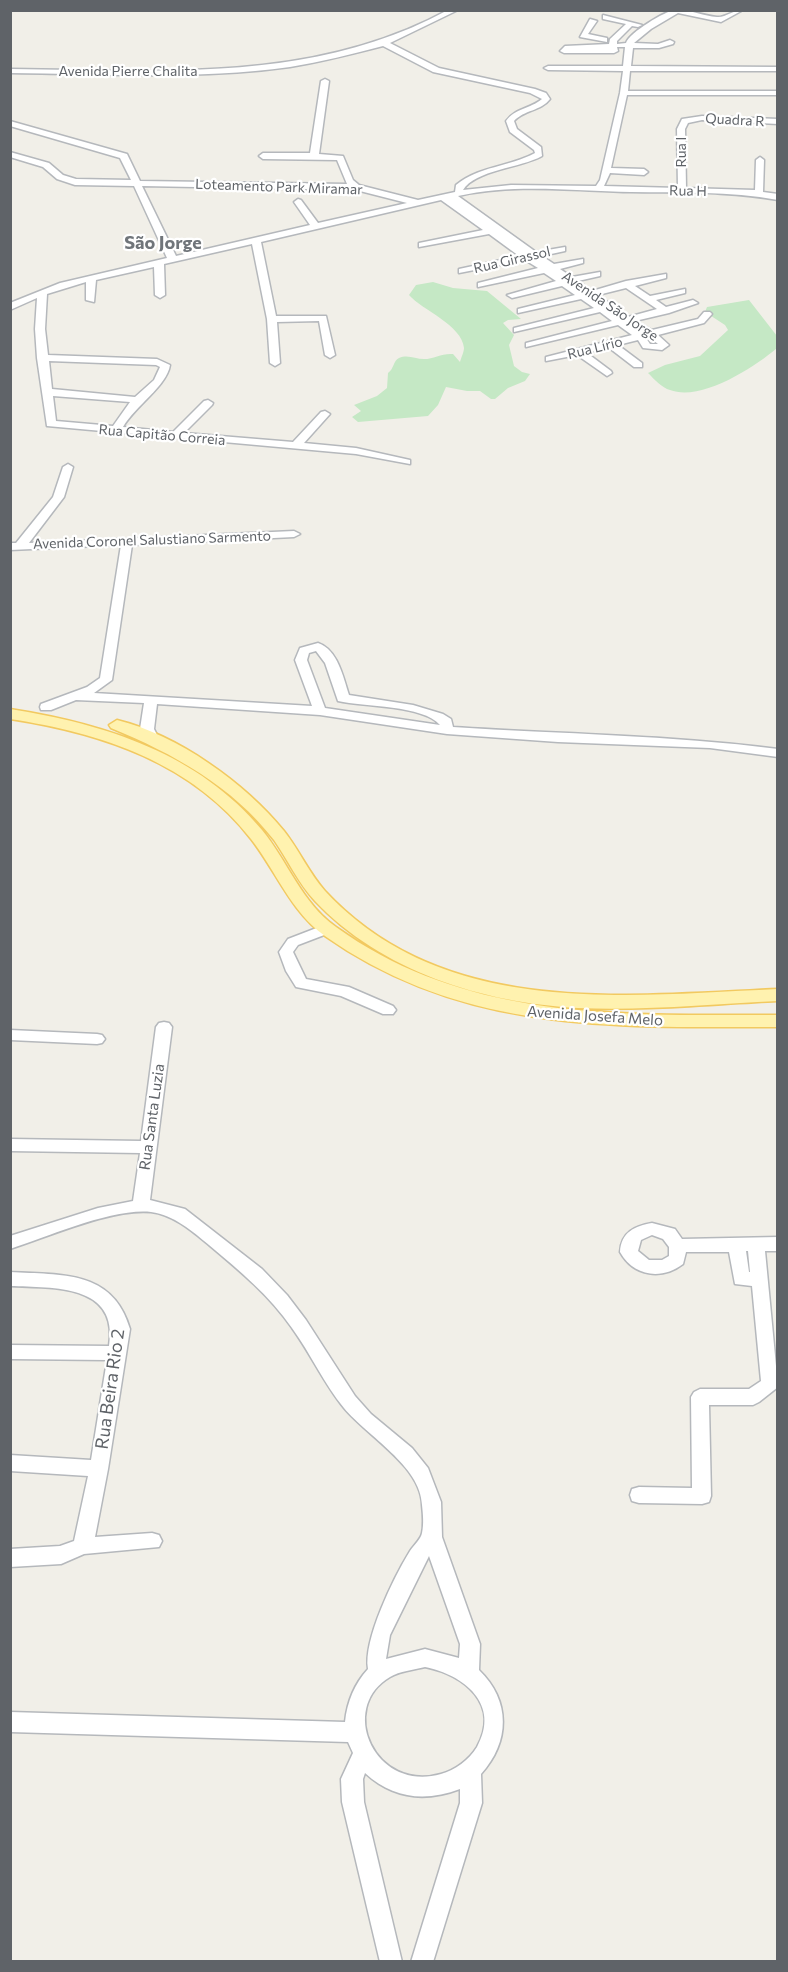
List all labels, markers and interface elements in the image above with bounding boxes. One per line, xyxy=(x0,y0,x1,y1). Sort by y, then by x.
street label: Avenida Pierre Chalita xyxy=(58,63,198,79)
street label: Quadra R xyxy=(705,110,765,130)
street label: Rua I xyxy=(673,136,689,168)
street label: Loteamento Park Miramar xyxy=(195,176,363,198)
street label: Rua H xyxy=(669,182,707,200)
district label: São Jorge xyxy=(124,232,202,254)
street label: Rua Girassol xyxy=(472,243,552,277)
street label: Avenida São Jorge xyxy=(559,268,661,344)
street label: Rua Lírio xyxy=(566,333,624,363)
street label: Rua Capitão Correia xyxy=(98,421,226,449)
street label: Avenida Coronel Salustiano Sarmento xyxy=(33,527,271,553)
street label: Avenida Josefa Melo xyxy=(526,1002,664,1030)
street label: Rua Santa Luzia xyxy=(136,1063,168,1171)
street label: Rua Beira Rio 2 xyxy=(91,1327,129,1451)

